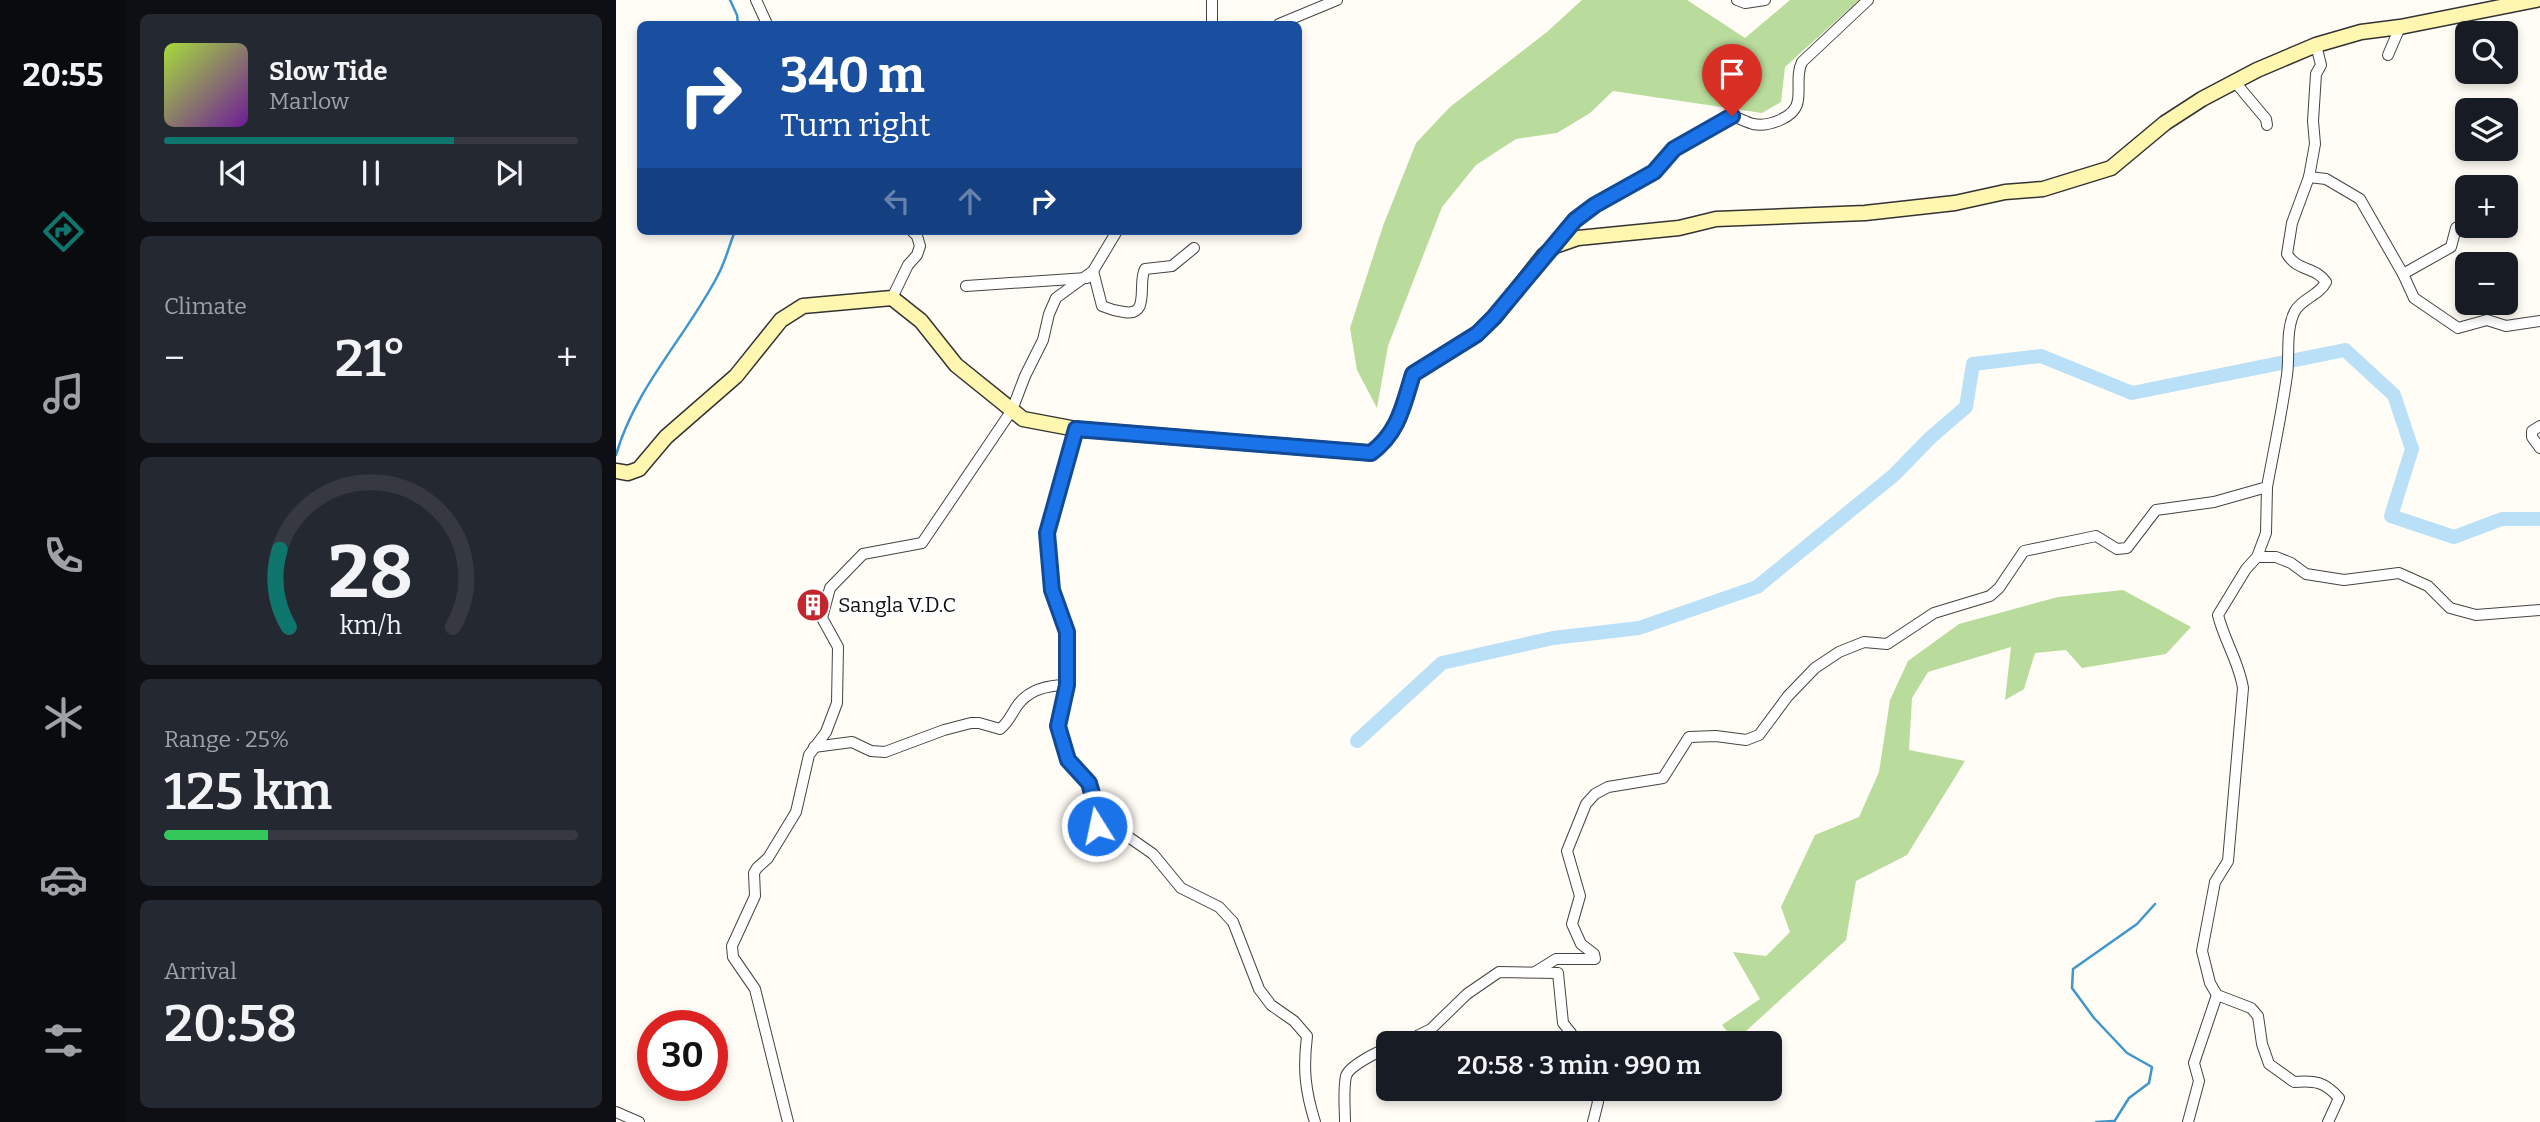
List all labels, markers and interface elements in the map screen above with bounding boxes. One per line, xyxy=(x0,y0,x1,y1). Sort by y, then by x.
map controls xyxy=(2455,21,2518,315)
button: search xyxy=(2455,21,2518,84)
pin xyxy=(1702,44,1762,116)
text: 340 m xyxy=(780,46,925,105)
icon: right xyxy=(665,49,756,140)
icon: arrive xyxy=(1713,55,1751,93)
text: 20:55 xyxy=(23,56,103,94)
text: Slow Tide xyxy=(269,56,388,87)
text: Marlow xyxy=(269,87,349,115)
button: layers xyxy=(2455,98,2518,161)
text: Turn right xyxy=(780,106,931,144)
icon: previous xyxy=(214,154,252,192)
icon: pause xyxy=(352,154,390,192)
icon: next xyxy=(490,154,528,192)
button: + xyxy=(2455,175,2518,238)
icon: left xyxy=(878,182,916,220)
icon: ahead xyxy=(951,182,989,220)
icon: right xyxy=(1024,182,1062,220)
icon: directions xyxy=(39,207,88,256)
button: − xyxy=(2455,252,2518,315)
text: Climate xyxy=(164,292,247,320)
text: 21° xyxy=(335,327,406,390)
text: − xyxy=(164,335,185,381)
text: + xyxy=(556,335,578,381)
icon: music xyxy=(39,369,88,418)
text: 28 xyxy=(329,529,413,616)
icon: phone xyxy=(39,531,88,580)
building icon: Sangla V.D.C xyxy=(794,586,832,624)
place label: Sangla V.D.C xyxy=(838,592,956,618)
text: km/h xyxy=(340,611,402,641)
icon: climate xyxy=(39,693,88,742)
text: Range · 25% xyxy=(164,725,289,753)
text: 125 km xyxy=(164,760,332,823)
position arrow xyxy=(1060,789,1134,863)
icon: car xyxy=(39,855,88,904)
text: Arrival xyxy=(164,957,237,985)
text: 20:58 xyxy=(164,992,297,1055)
speed limit sign: 30 xyxy=(637,1010,728,1101)
icon: filters xyxy=(39,1016,88,1065)
text: 20:58 · 3 min · 990 m xyxy=(1457,1050,1701,1081)

